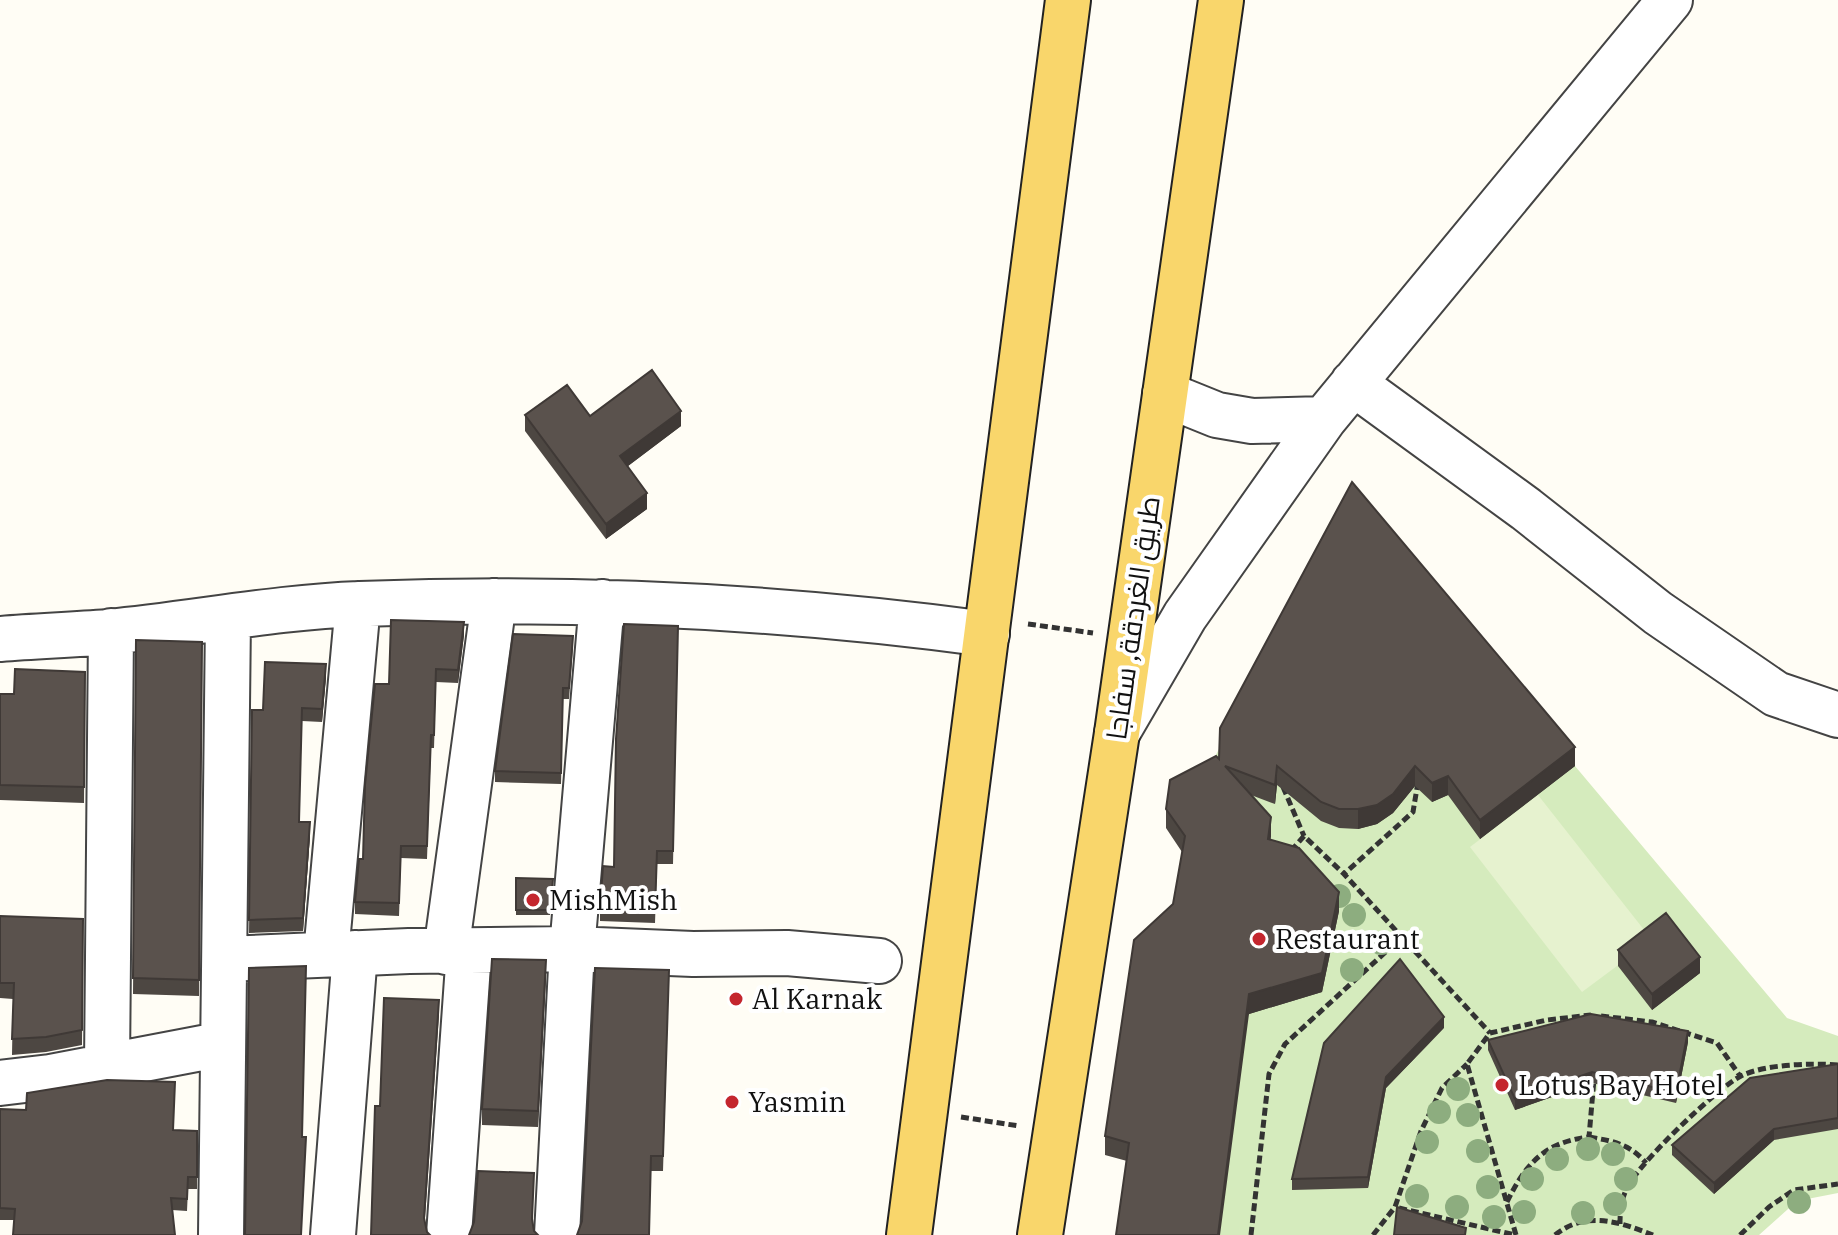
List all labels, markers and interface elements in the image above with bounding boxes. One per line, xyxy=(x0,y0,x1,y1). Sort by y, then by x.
street label: طريق الغردقة, سفاجا xyxy=(1097,494,1168,742)
place label: MishMish xyxy=(549,881,678,918)
marker: MishMish xyxy=(524,891,542,909)
place label: Restaurant xyxy=(1275,920,1420,957)
marker: Restaurant xyxy=(1250,930,1268,948)
place label: Al Karnak xyxy=(752,980,883,1017)
marker: Al Karnak xyxy=(727,990,745,1008)
place label: Lotus Bay Hotel xyxy=(1518,1066,1724,1103)
marker: Lotus Bay Hotel xyxy=(1493,1076,1511,1094)
place label: Yasmin xyxy=(748,1083,846,1120)
marker: Yasmin xyxy=(723,1093,741,1111)

